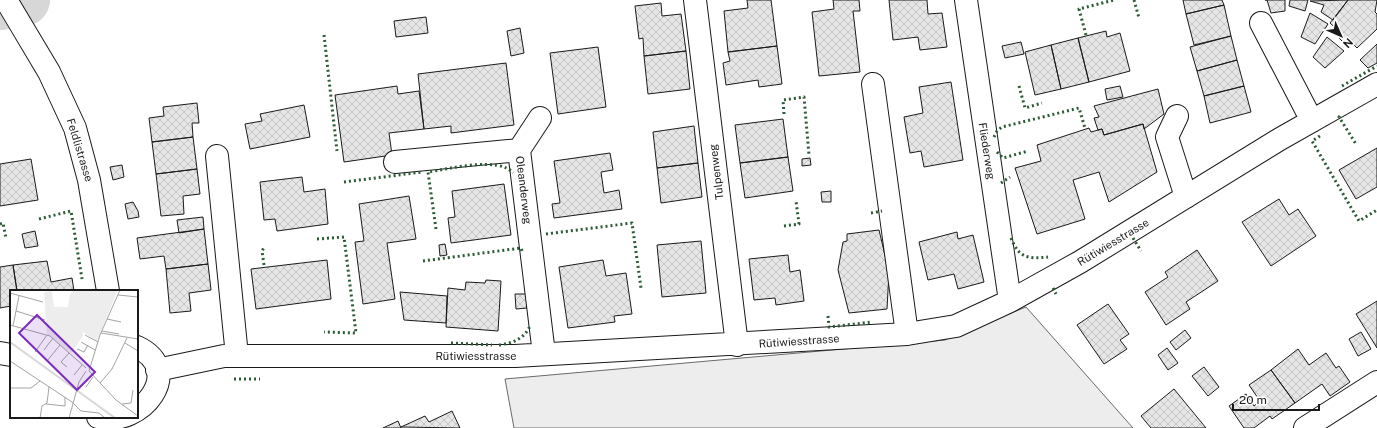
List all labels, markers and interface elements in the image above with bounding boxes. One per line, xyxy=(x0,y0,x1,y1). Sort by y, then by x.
north arrow xyxy=(1321,16,1361,56)
text: N xyxy=(1341,36,1355,50)
street label: Feldlistrasse xyxy=(65,117,95,183)
street label: Fliederweg xyxy=(977,122,997,180)
street label: Tulpenweg xyxy=(707,143,725,201)
street label: Oleanderweg xyxy=(514,155,534,225)
street label: Rütiwiesstrasse xyxy=(1075,216,1151,268)
inset map xyxy=(10,290,138,418)
street label: Rütiwiesstrasse xyxy=(758,332,840,350)
street label: Rütiwiesstrasse xyxy=(436,350,516,362)
scale bar xyxy=(1233,386,1319,412)
text: 20 m xyxy=(1239,393,1267,407)

